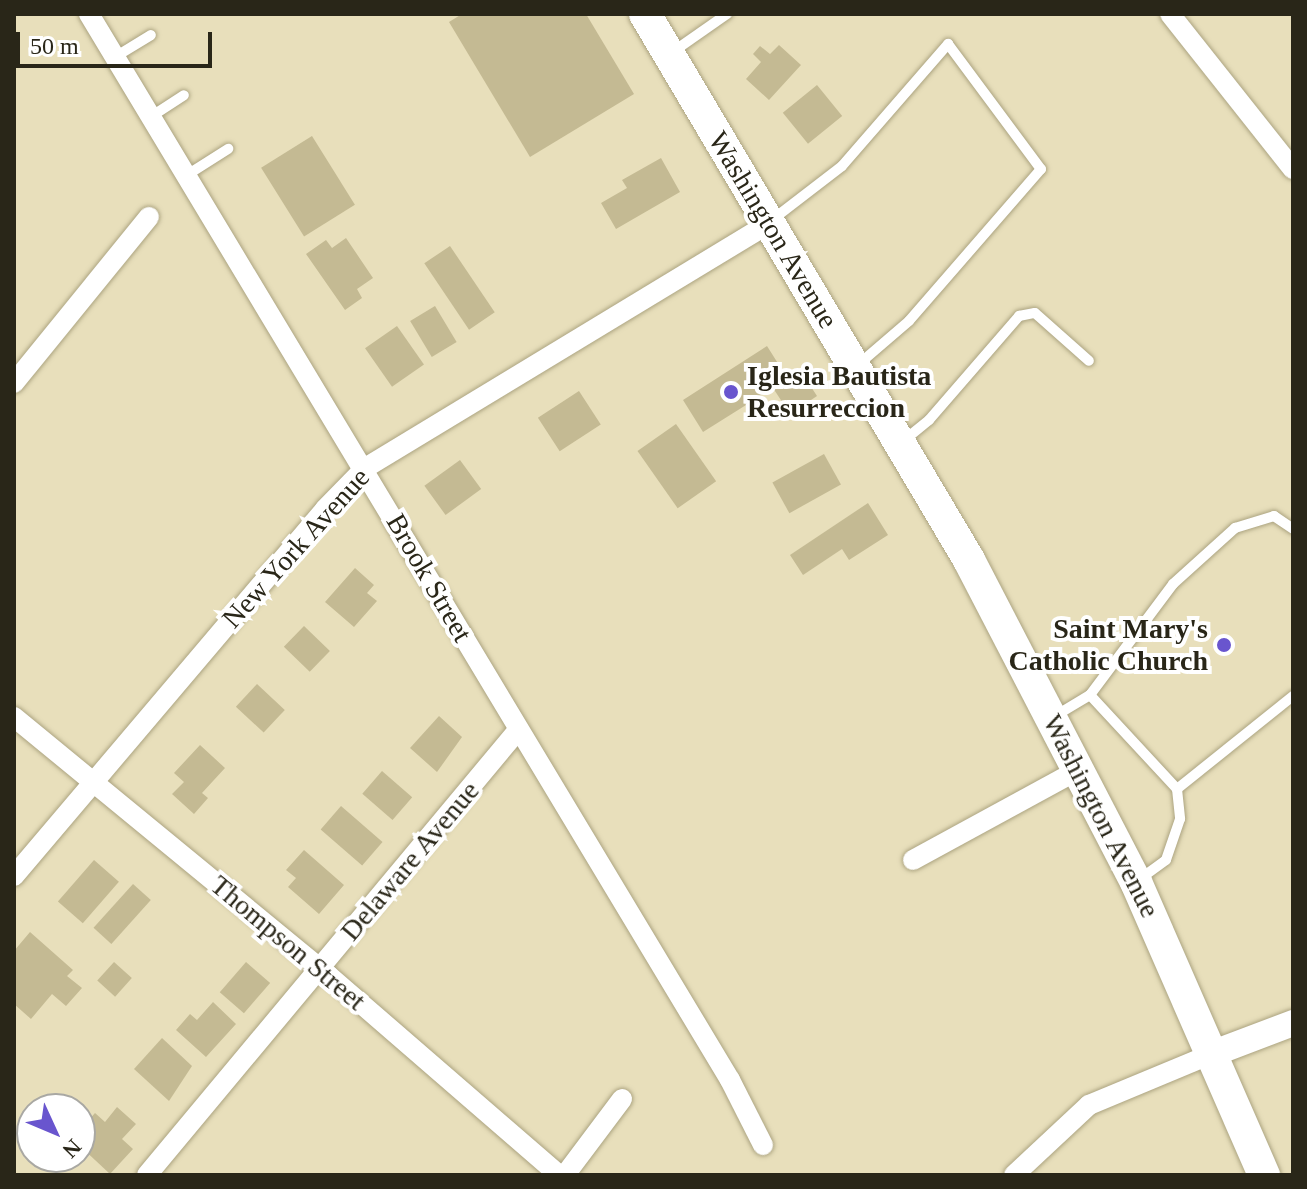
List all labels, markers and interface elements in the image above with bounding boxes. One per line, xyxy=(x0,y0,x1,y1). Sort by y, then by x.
scale bar xyxy=(20,16,216,66)
text: 50 m xyxy=(30,33,79,59)
street label: Washington Avenue xyxy=(701,125,845,335)
place label: Iglesia Bautista Resurreccion xyxy=(747,359,931,425)
marker: Iglesia Bautista Resurreccion xyxy=(722,383,740,401)
street label: New York Avenue xyxy=(214,460,378,636)
street label: Brook Street xyxy=(379,508,479,648)
place label: Saint Mary's Catholic Church xyxy=(1009,612,1208,678)
marker: Saint Mary's Catholic Church xyxy=(1215,636,1233,654)
street label: Washington Avenue xyxy=(1035,708,1167,924)
street label: Delaware Avenue xyxy=(333,774,487,948)
street label: Thompson Street xyxy=(204,868,372,1018)
north arrow xyxy=(16,1093,96,1173)
text: N xyxy=(58,1134,87,1163)

